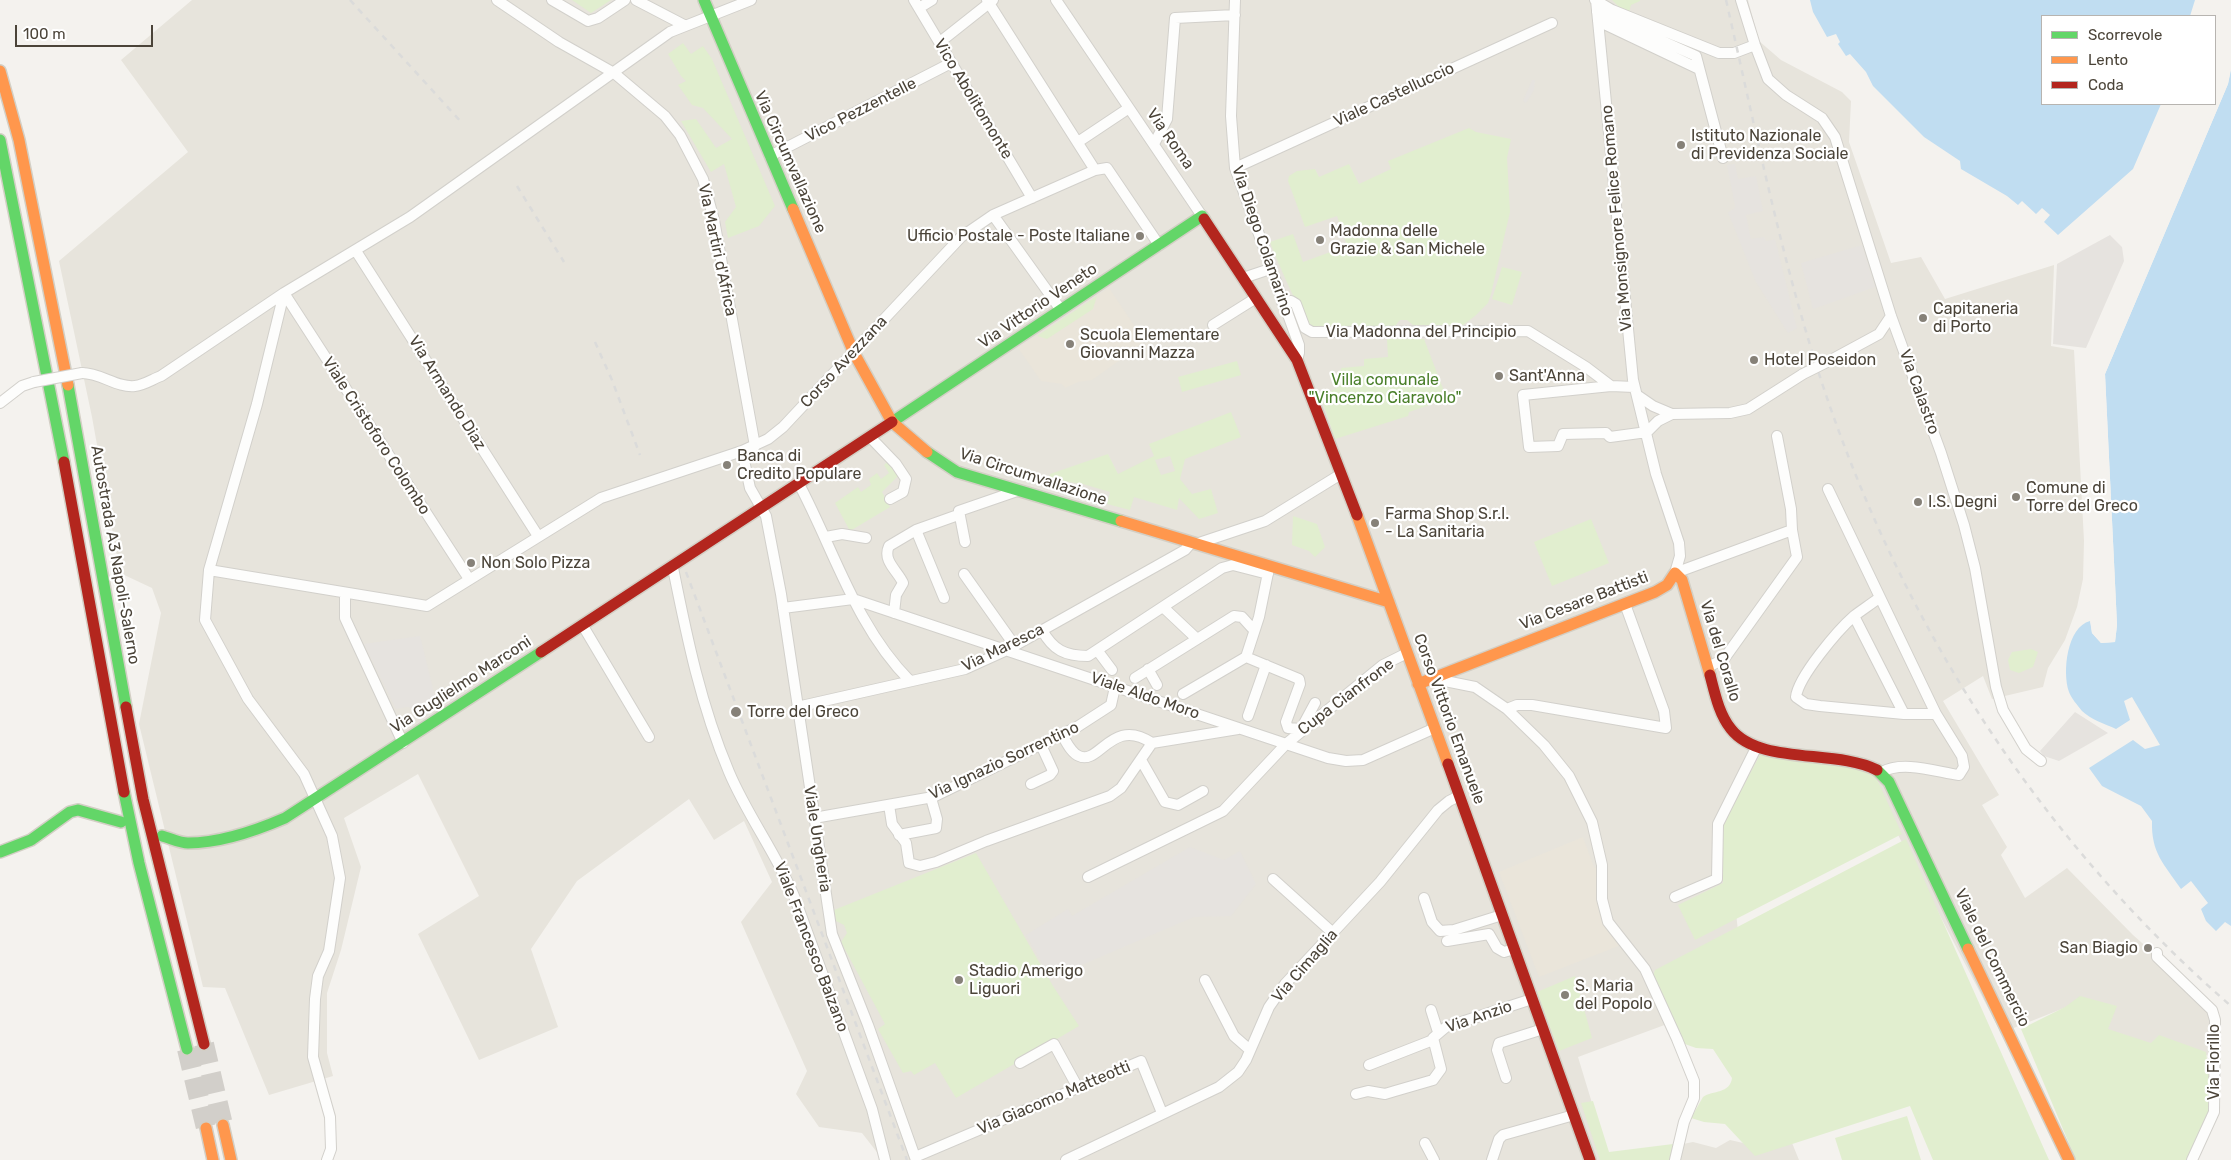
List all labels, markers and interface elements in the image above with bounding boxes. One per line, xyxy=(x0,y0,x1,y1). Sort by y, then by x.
scale bar xyxy=(18,15,155,47)
legend xyxy=(2041,15,2216,105)
text: 100 m xyxy=(23,25,65,43)
text: Scorrevole xyxy=(2088,26,2162,44)
street label: Vico Abolitomonte xyxy=(929,35,1017,163)
text: Lento xyxy=(2088,51,2128,69)
street label: Viale Castelluccio xyxy=(1331,59,1457,131)
street label: Vico Pezzentelle xyxy=(802,74,920,146)
text: Coda xyxy=(2088,76,2124,94)
street label: Via Circumvallazione xyxy=(750,88,830,236)
street label: Via Monsignore Felice Romano xyxy=(1598,104,1636,332)
street label: Via Roma xyxy=(1142,105,1198,173)
place label: Istituto Nazionale di Previdenza Sociale xyxy=(1691,126,1849,164)
marker: Istituto Nazionale di Previdenza Sociale xyxy=(1675,139,1687,151)
street label: Via Diego Colamarino xyxy=(1227,163,1297,319)
street label: Via Martiri d'Africa xyxy=(694,182,740,318)
place label: Madonna delle Grazie & San Michele xyxy=(1330,221,1485,259)
place label: Ufficio Postale - Poste Italiane xyxy=(907,226,1130,246)
marker: Ufficio Postale - Poste Italiane xyxy=(1134,230,1146,242)
marker: Madonna delle Grazie & San Michele xyxy=(1314,234,1326,246)
street label: Via Vittorio Veneto xyxy=(975,259,1101,353)
place label: Capitaneria di Porto xyxy=(1933,299,2018,337)
street label: Corso Avezzana xyxy=(797,312,891,412)
marker: Capitaneria di Porto xyxy=(1917,312,1929,324)
street label: Via Madonna del Principio xyxy=(1326,322,1516,342)
place label: Scuola Elementare Giovanni Mazza xyxy=(1080,325,1220,363)
street label: Via Armando Diaz xyxy=(404,332,490,454)
marker: Scuola Elementare Giovanni Mazza xyxy=(1064,338,1076,350)
street label: Via Calastro xyxy=(1895,347,1943,437)
place label: Hotel Poseidon xyxy=(1764,350,1876,370)
street label: Viale Cristoforo Colombo xyxy=(318,354,434,518)
marker: Hotel Poseidon xyxy=(1748,354,1760,366)
place label: Sant'Anna xyxy=(1509,366,1585,386)
park label: Villa comunale "Vincenzo Ciaravolo" xyxy=(1309,370,1461,408)
marker: Sant'Anna xyxy=(1493,370,1505,382)
street label: Autostrada A3 Napoli-Salerno xyxy=(86,444,144,666)
street label: Via Circumvallazione xyxy=(957,444,1109,510)
place label: Banca di Credito Populare xyxy=(737,446,861,484)
marker: Banca di Credito Populare xyxy=(721,459,733,471)
place label: Comune di Torre del Greco xyxy=(2026,478,2138,516)
marker: Comune di Torre del Greco xyxy=(2010,491,2022,503)
place label: I.S. Degni xyxy=(1928,492,1997,512)
marker: I.S. Degni xyxy=(1912,496,1924,508)
place label: Farma Shop S.r.l. - La Sanitaria xyxy=(1385,504,1509,542)
marker: Farma Shop S.r.l. - La Sanitaria xyxy=(1369,517,1381,529)
place label: Non Solo Pizza xyxy=(481,553,590,573)
marker: Non Solo Pizza xyxy=(465,557,477,569)
street label: Via Cesare Battisti xyxy=(1517,568,1651,634)
street label: Via del Corallo xyxy=(1695,598,1745,704)
street label: Via Maresca xyxy=(959,620,1047,676)
street label: Corso Vittorio Emanuele xyxy=(1409,631,1489,807)
street label: Via Guglielmo Marconi xyxy=(387,632,535,738)
street label: Cupa Cianfrone xyxy=(1294,655,1398,739)
street label: Viale Aldo Moro xyxy=(1088,668,1202,724)
place label: Torre del Greco xyxy=(747,702,859,722)
marker: Torre del Greco xyxy=(729,705,743,719)
street label: Via Ignazio Sorrentino xyxy=(926,718,1082,804)
street label: Viale Ungheria xyxy=(799,784,835,894)
street label: Viale Francesco Balzano xyxy=(770,859,852,1035)
street label: Viale del Commercio xyxy=(1950,886,2034,1030)
street label: Via Cimaglia xyxy=(1268,925,1342,1007)
place label: San Biagio xyxy=(2060,938,2138,958)
marker: San Biagio xyxy=(2142,942,2154,954)
place label: Stadio Amerigo Liguori xyxy=(969,961,1083,999)
marker: Stadio Amerigo Liguori xyxy=(953,974,965,986)
place label: S. Maria del Popolo xyxy=(1575,976,1652,1014)
marker: S. Maria del Popolo xyxy=(1559,989,1571,1001)
street label: Via Anzio xyxy=(1443,997,1515,1037)
street label: Via Fiorillo xyxy=(2204,1024,2224,1100)
street label: Via Giacomo Matteotti xyxy=(975,1057,1133,1139)

